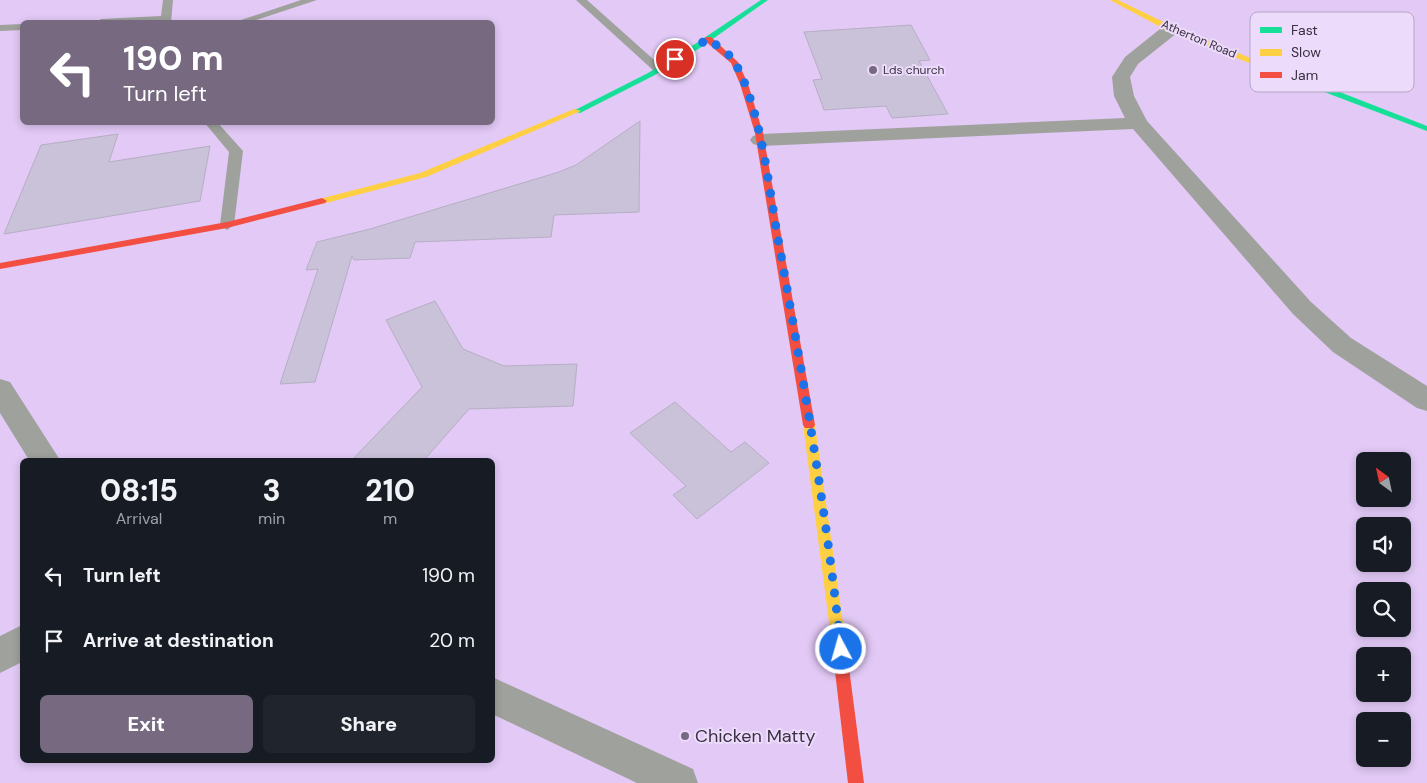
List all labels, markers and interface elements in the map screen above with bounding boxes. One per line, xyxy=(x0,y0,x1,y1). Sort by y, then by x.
legend xyxy=(1250,12,1414,92)
street label: Atherton Road xyxy=(1159,16,1239,62)
text: Fast xyxy=(1291,21,1318,39)
text: 190 m xyxy=(123,35,224,81)
pin xyxy=(654,38,696,80)
icon: left xyxy=(40,40,105,105)
text: Slow xyxy=(1291,43,1321,61)
icon: arrive xyxy=(661,45,689,73)
place label: Lds church xyxy=(883,62,945,78)
marker: Lds church xyxy=(867,64,879,76)
text: Jam xyxy=(1291,66,1318,84)
text: Turn left xyxy=(123,79,207,108)
north arrow xyxy=(1356,452,1411,508)
map controls xyxy=(1356,452,1411,767)
text: 08:15 xyxy=(100,471,178,510)
text: 3 xyxy=(263,471,281,510)
text: 210 xyxy=(365,471,415,510)
text: Arrival xyxy=(116,508,162,529)
text: min xyxy=(258,508,285,529)
text: m xyxy=(383,508,397,529)
button: sound xyxy=(1356,517,1411,572)
icon: left xyxy=(40,562,68,590)
text: Turn left xyxy=(83,563,161,588)
text: 190 m xyxy=(422,563,475,588)
button: search xyxy=(1356,582,1411,637)
position arrow xyxy=(814,622,866,674)
icon: arrive xyxy=(40,627,68,655)
text: Arrive at destination xyxy=(83,628,274,653)
text: 20 m xyxy=(429,628,475,653)
button: + xyxy=(1356,647,1411,702)
button: Exit xyxy=(40,695,253,753)
button: Share xyxy=(263,695,475,753)
button: − xyxy=(1356,712,1411,767)
place label: Chicken Matty xyxy=(695,724,815,748)
marker: Chicken Matty xyxy=(679,730,691,742)

